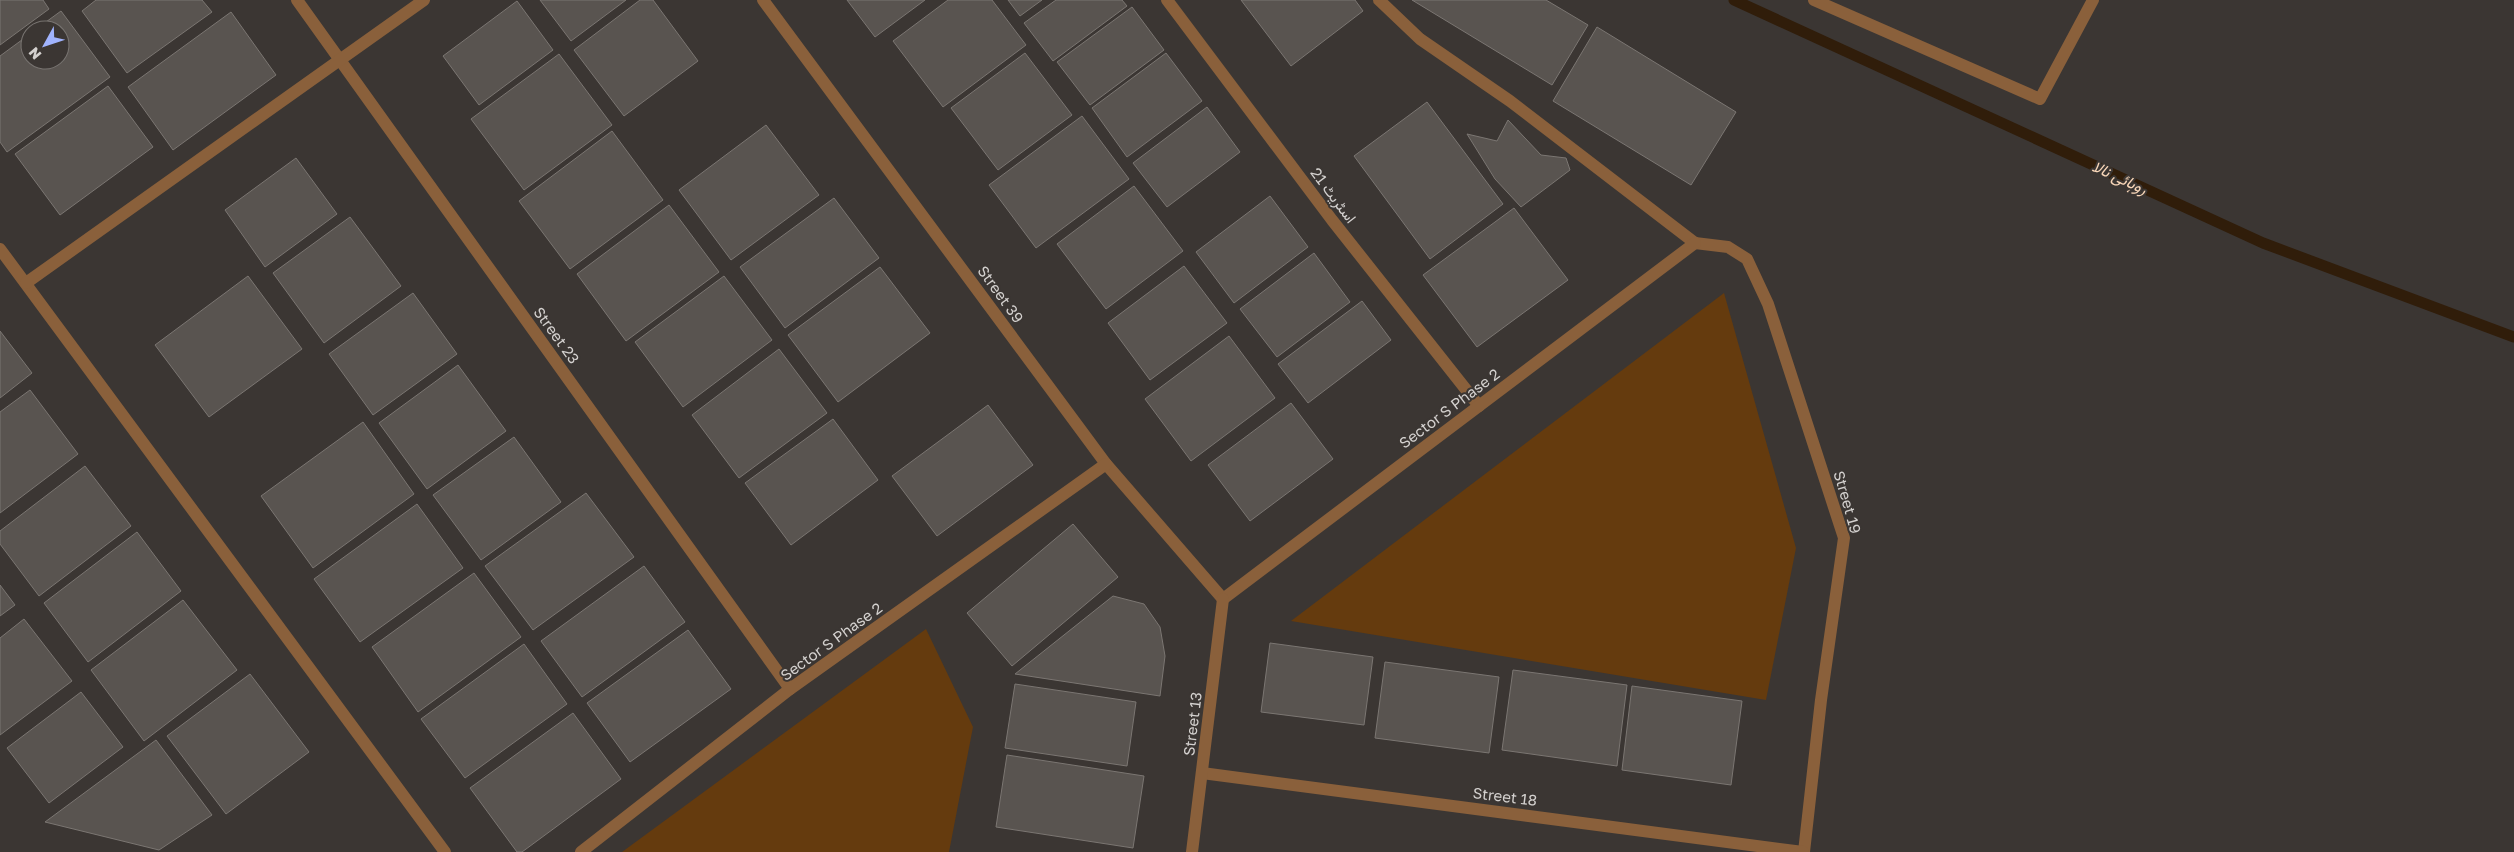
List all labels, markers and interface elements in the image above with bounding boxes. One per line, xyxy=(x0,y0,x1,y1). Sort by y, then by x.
north arrow xyxy=(20,20,70,70)
text: N xyxy=(25,44,45,63)
water label: روہائی نالا xyxy=(2089,156,2151,199)
street label: اسٹریٹ 21 xyxy=(1307,164,1361,227)
street label: Street 39 xyxy=(974,262,1028,326)
street label: Street 23 xyxy=(530,303,584,367)
street label: Sector S Phase 2 xyxy=(1395,364,1503,452)
street label: Street 19 xyxy=(1830,469,1866,535)
street label: Sector S Phase 2 xyxy=(777,598,885,684)
street label: Street 13 xyxy=(1179,691,1205,757)
street label: Street 18 xyxy=(1472,783,1538,809)

